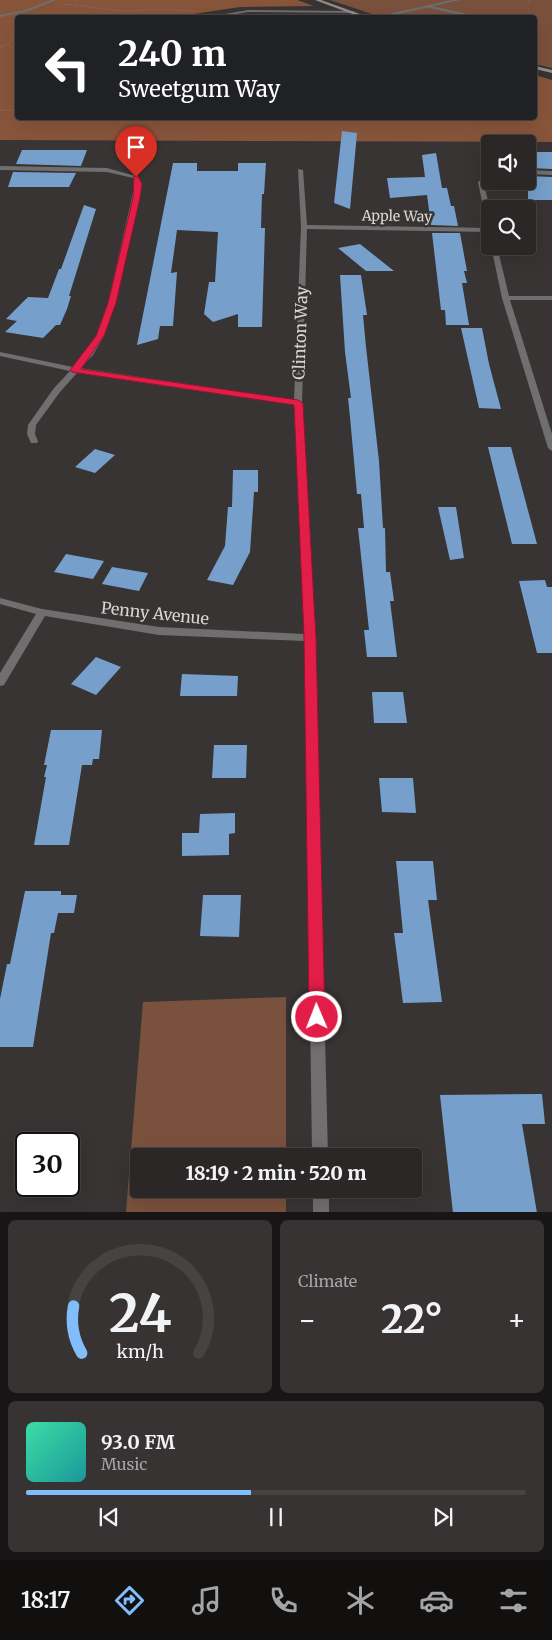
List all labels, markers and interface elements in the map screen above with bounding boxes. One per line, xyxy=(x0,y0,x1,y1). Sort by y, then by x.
text: 240 m xyxy=(118,32,226,76)
icon: left xyxy=(35,35,100,100)
text: Sweetgum Way xyxy=(118,75,280,103)
pin xyxy=(115,126,157,177)
icon: arrive xyxy=(122,133,150,161)
map controls xyxy=(481,135,536,255)
button: sound xyxy=(481,135,536,190)
button: search xyxy=(481,200,536,255)
street label: Apple Way xyxy=(361,206,433,226)
street label: Clinton Way xyxy=(288,285,312,380)
street label: Penny Avenue xyxy=(100,597,210,629)
position arrow xyxy=(290,990,342,1042)
speed limit sign: 30 xyxy=(15,1132,80,1197)
text: 18:19 · 2 min · 520 m xyxy=(185,1161,367,1185)
text: Climate xyxy=(298,1271,357,1291)
text: 24 xyxy=(109,1281,171,1346)
text: 22° xyxy=(381,1296,443,1343)
text: − xyxy=(298,1302,317,1338)
text: + xyxy=(507,1302,526,1338)
text: km/h xyxy=(116,1340,164,1363)
text: 93.0 FM xyxy=(101,1430,175,1454)
text: Music xyxy=(101,1454,147,1474)
icon: previous xyxy=(95,1503,123,1531)
icon: pause xyxy=(262,1503,290,1531)
icon: next xyxy=(429,1503,457,1531)
icon: directions xyxy=(112,1583,147,1618)
icon: music xyxy=(189,1583,224,1618)
icon: phone xyxy=(266,1583,301,1618)
icon: climate xyxy=(343,1583,378,1618)
icon: car xyxy=(419,1583,454,1618)
icon: filters xyxy=(496,1583,531,1618)
text: 18:17 xyxy=(21,1586,71,1614)

